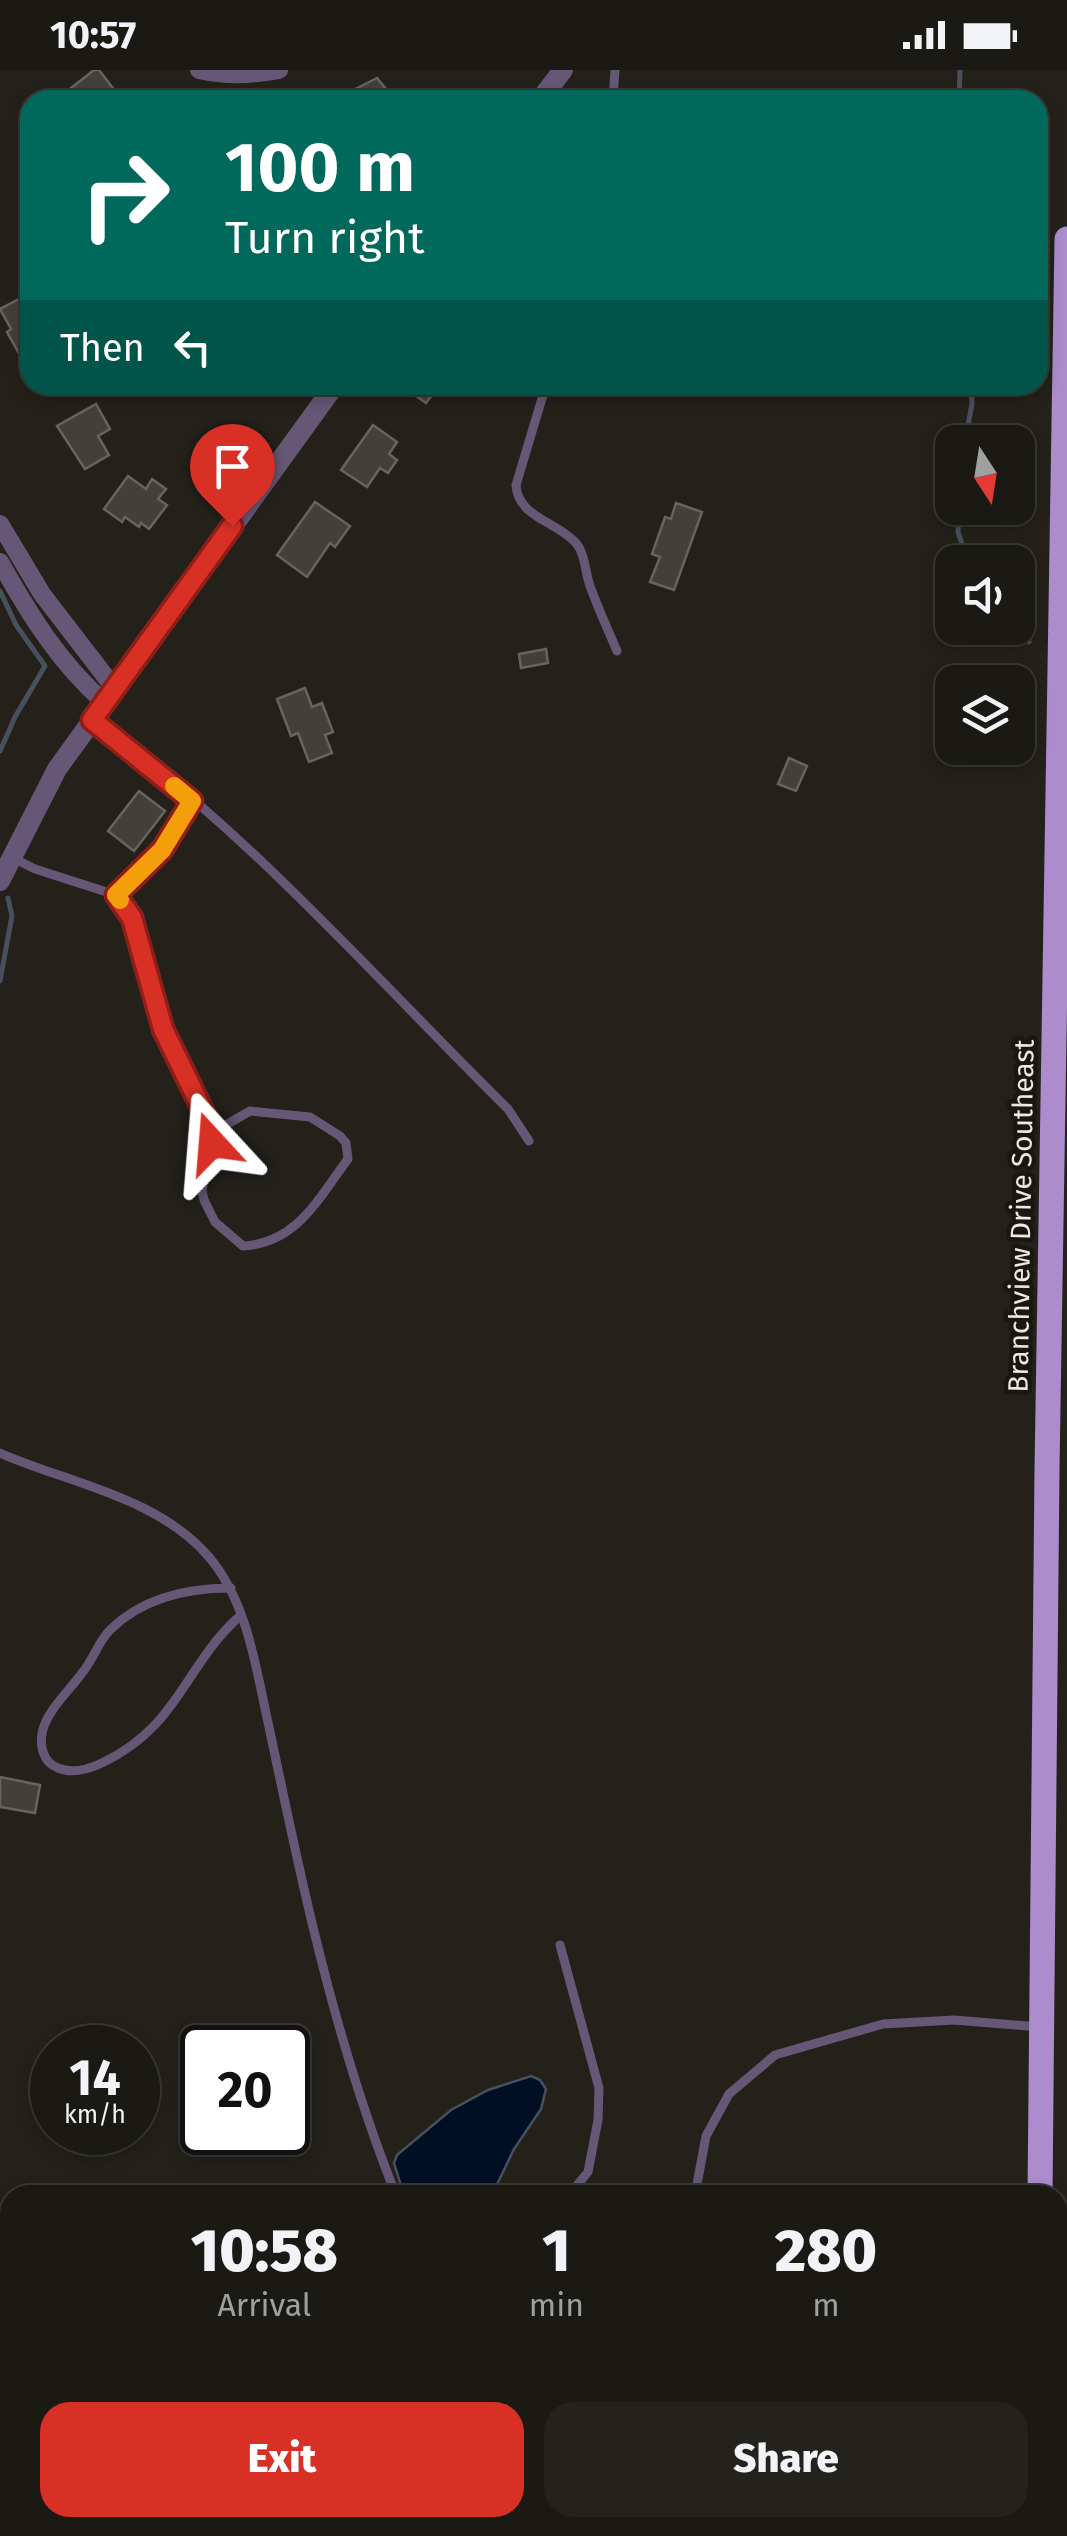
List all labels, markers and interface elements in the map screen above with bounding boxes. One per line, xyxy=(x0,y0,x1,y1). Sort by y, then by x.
text: 10:57 xyxy=(50,12,136,58)
text: 100 m xyxy=(225,126,415,210)
icon: right xyxy=(60,130,190,260)
text: Turn right xyxy=(225,211,424,265)
icon: left xyxy=(165,320,220,375)
text: Then xyxy=(60,325,145,371)
pin xyxy=(190,424,275,527)
north arrow xyxy=(935,425,1035,525)
map controls xyxy=(935,425,1035,765)
icon: arrive xyxy=(205,439,260,494)
button: sound xyxy=(935,545,1035,645)
button: layers xyxy=(935,665,1035,765)
street label: Branchview Drive Southeast xyxy=(1001,1038,1041,1393)
position arrow xyxy=(160,1091,264,1195)
speed limit sign: 20 xyxy=(180,2025,310,2155)
text: 14 xyxy=(69,2048,121,2108)
text: km/h xyxy=(64,2100,126,2130)
text: 10:58 xyxy=(191,2215,338,2287)
text: 1 xyxy=(542,2215,571,2287)
text: 280 xyxy=(775,2215,877,2287)
text: Arrival xyxy=(217,2286,311,2324)
text: min xyxy=(529,2286,584,2324)
text: m xyxy=(812,2286,840,2324)
button: Exit xyxy=(40,2402,524,2517)
button: Share xyxy=(544,2402,1028,2517)

